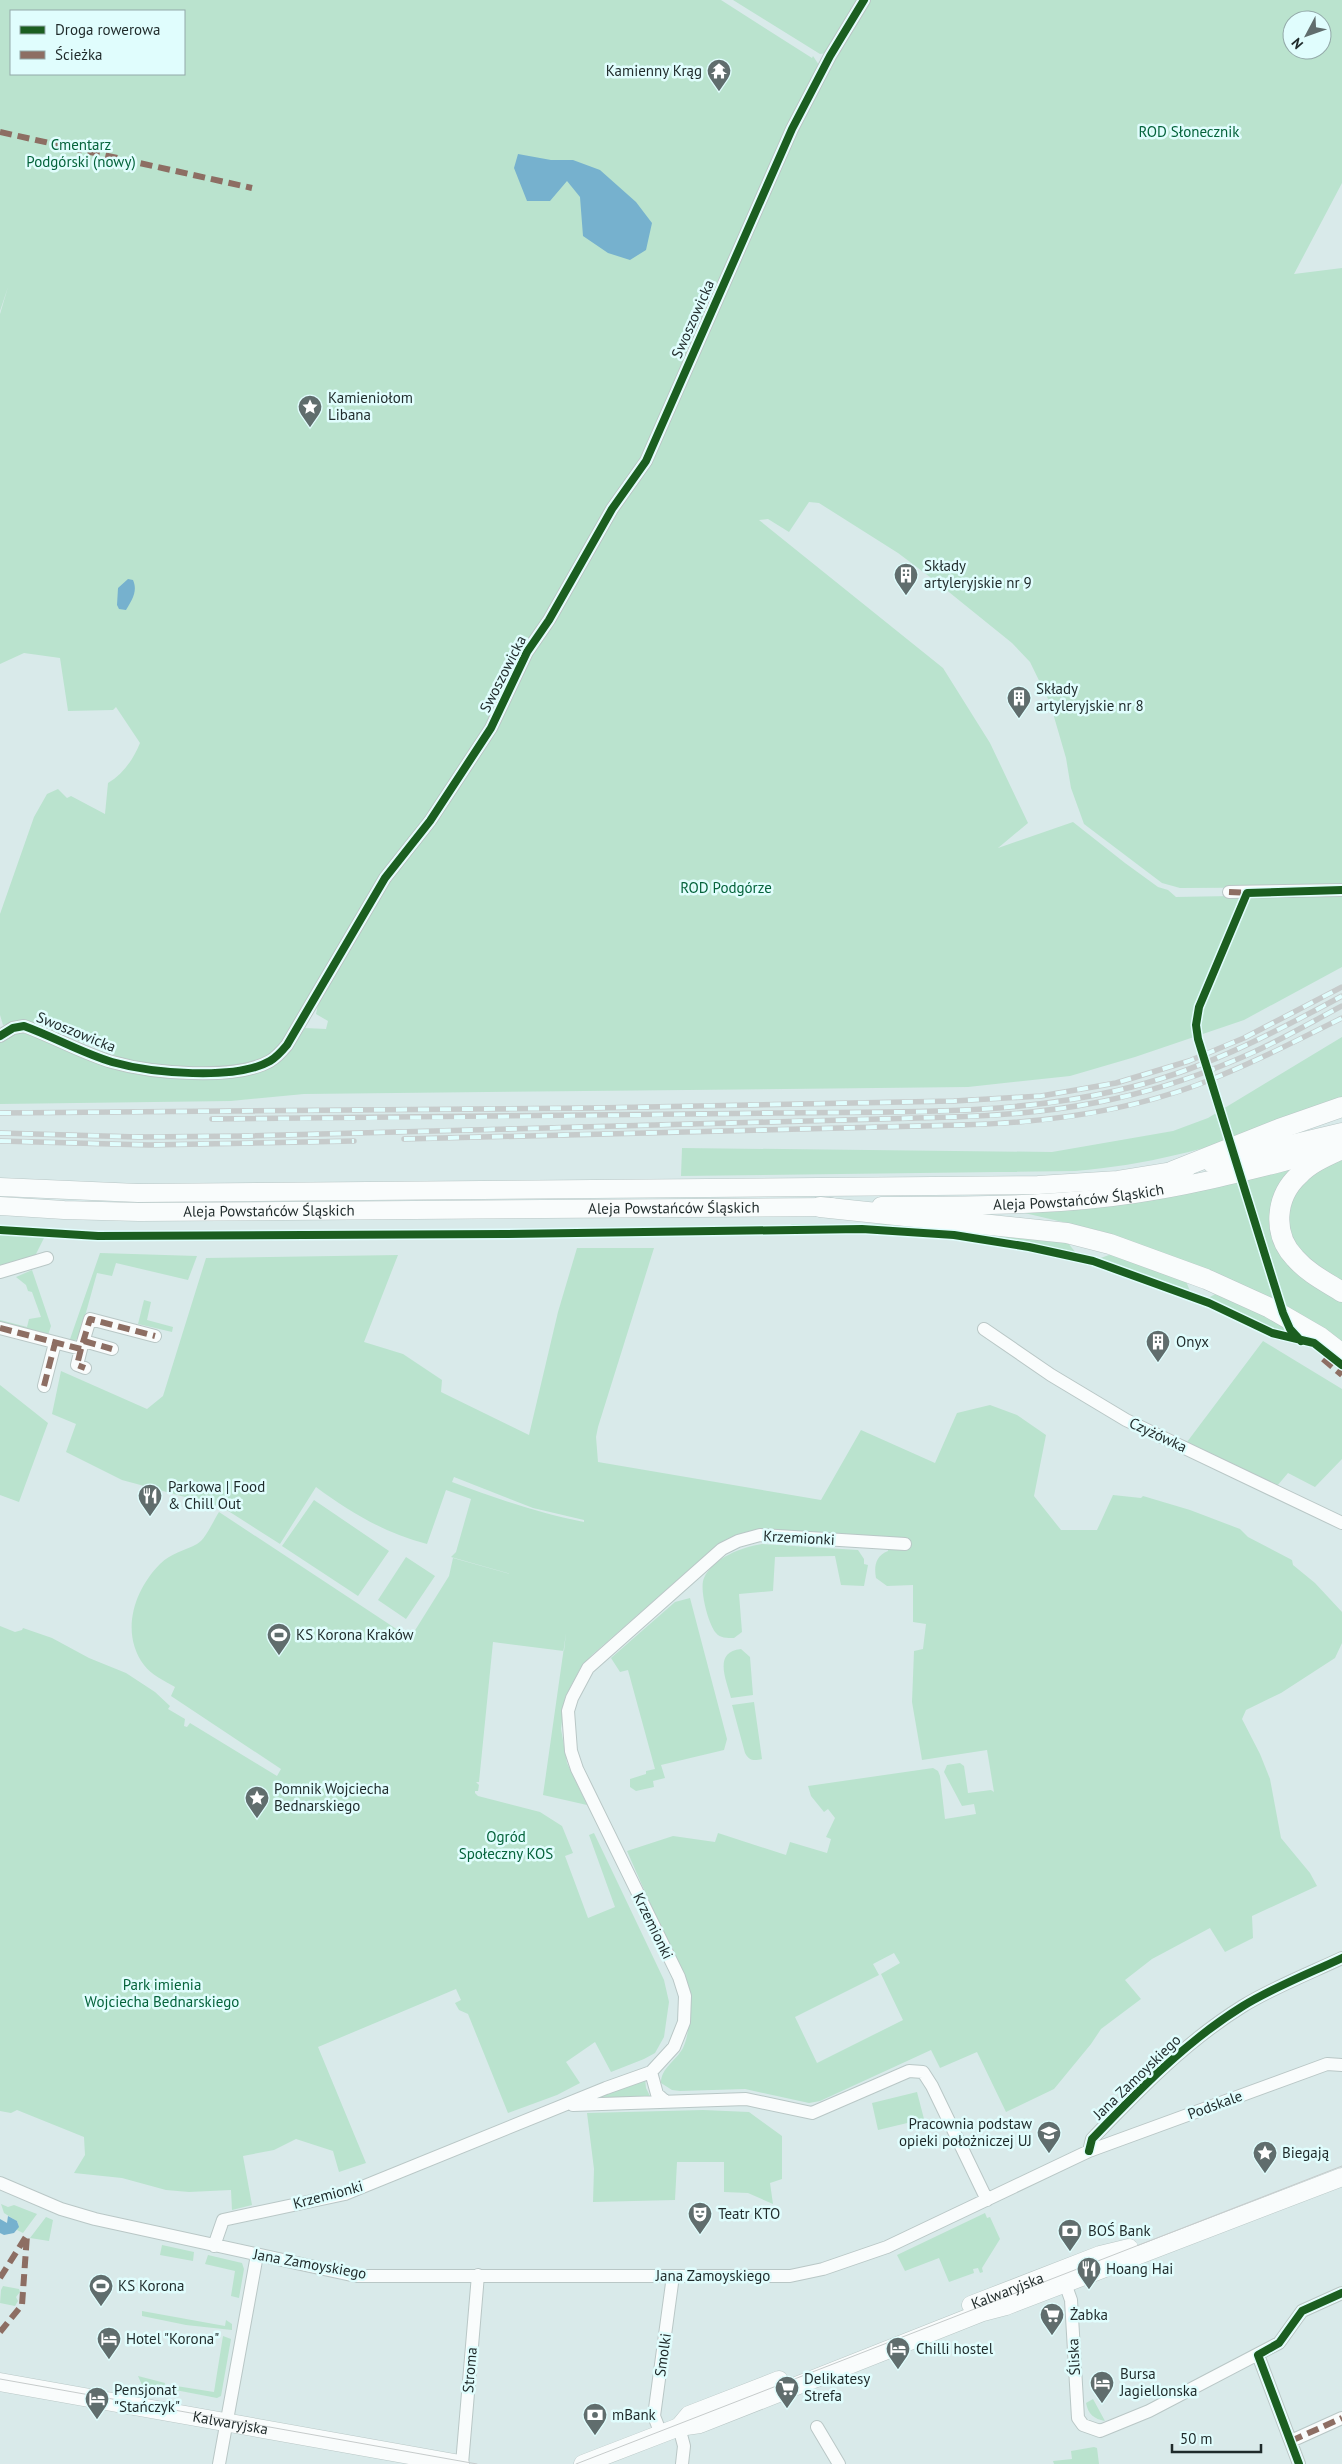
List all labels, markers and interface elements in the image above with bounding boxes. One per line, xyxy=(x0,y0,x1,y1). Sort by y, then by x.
legend xyxy=(10,10,185,75)
north arrow xyxy=(1282,10,1332,60)
text: Droga rowerowa xyxy=(55,20,160,39)
text: N xyxy=(1287,34,1307,53)
text: Ścieżka xyxy=(55,45,103,64)
temple icon: Kamienny Krąg xyxy=(706,58,732,92)
place label: Kamienny Krąg xyxy=(606,61,702,80)
park label: ROD Słonecznik xyxy=(1138,122,1240,141)
park label: Cmentarz Podgórski (nowy) xyxy=(26,135,136,171)
street label: Swoszowicka xyxy=(667,277,718,361)
place label: Kamieniołom Libana xyxy=(328,388,413,424)
place icon: Kamieniołom Libana xyxy=(297,394,323,428)
place label: Składy artyleryjskie nr 9 xyxy=(924,556,1032,592)
building icon: Składy artyleryjskie nr 9 xyxy=(893,562,919,596)
street label: Swoszowicka xyxy=(475,632,530,715)
place label: Składy artyleryjskie nr 8 xyxy=(1036,679,1144,715)
building icon: Składy artyleryjskie nr 8 xyxy=(1006,685,1032,719)
park label: ROD Podgórze xyxy=(680,878,772,897)
street label: Swoszowicka xyxy=(34,1007,119,1056)
street label: Aleja Powstańców Śląskich xyxy=(993,1179,1165,1214)
street label: Aleja Powstańców Śląskich xyxy=(588,1198,760,1218)
street label: Aleja Powstańców Śląskich xyxy=(183,1200,355,1221)
building icon: Onyx xyxy=(1145,1329,1171,1363)
place label: Onyx xyxy=(1176,1332,1209,1351)
street label: Czyżówka xyxy=(1126,1413,1190,1456)
place label: Parkowa | Food & Chill Out xyxy=(168,1477,265,1513)
restaurant icon: Parkowa | Food & Chill Out xyxy=(137,1483,163,1517)
street label: Krzemionki xyxy=(763,1526,835,1549)
sports icon: KS Korona Kraków xyxy=(266,1622,292,1656)
place label: KS Korona Kraków xyxy=(296,1625,414,1644)
place label: Pomnik Wojciecha Bednarskiego xyxy=(274,1779,389,1815)
place icon: Pomnik Wojciecha Bednarskiego xyxy=(244,1785,270,1819)
park label: Ogród Społeczny KOS xyxy=(459,1827,553,1863)
street label: Krzemionki xyxy=(629,1889,678,1962)
park label: Park imienia Wojciecha Bednarskiego xyxy=(85,1975,239,2011)
street label: Jana Zamoyskiego xyxy=(1088,2030,1184,2124)
street label: Podskale xyxy=(1185,2086,1245,2123)
place label: Pracownia podstaw opieki położniczej UJ xyxy=(899,2114,1032,2150)
school or university icon: Pracownia podstaw opieki położniczej UJ xyxy=(1036,2120,1062,2154)
place icon: Biegają xyxy=(1252,2140,1278,2174)
place label: Biegają xyxy=(1282,2143,1329,2162)
street label: Krzemionki xyxy=(291,2176,365,2213)
theatre icon: Teatr KTO xyxy=(687,2201,713,2235)
place label: Teatr KTO xyxy=(718,2204,780,2223)
bank icon: BOŚ Bank xyxy=(1057,2218,1083,2252)
place label: BOŚ Bank xyxy=(1088,2221,1151,2240)
street label: Jana Zamoyskiego xyxy=(251,2244,368,2283)
restaurant icon: Hoang Hai xyxy=(1076,2256,1102,2290)
place label: Hoang Hai xyxy=(1106,2259,1173,2278)
street label: Jana Zamoyskiego xyxy=(655,2266,770,2285)
street label: Kalwaryjska xyxy=(968,2268,1046,2313)
sports icon: KS Korona xyxy=(88,2273,114,2307)
place label: KS Korona xyxy=(118,2276,184,2295)
supermarket icon: Żabka xyxy=(1039,2302,1065,2336)
place label: Żabka xyxy=(1070,2305,1108,2324)
hotel icon: Hotel "Korona" xyxy=(96,2326,122,2360)
place label: Hotel "Korona" xyxy=(126,2329,219,2348)
street label: Smolki xyxy=(650,2332,675,2378)
hotel icon: Chilli hostel xyxy=(885,2336,911,2370)
street label: Śliska xyxy=(1063,2338,1084,2376)
place label: Chilli hostel xyxy=(916,2339,994,2358)
street label: Stroma xyxy=(458,2346,481,2394)
place label: Bursa Jagiellonska xyxy=(1119,2364,1197,2400)
place label: Delikatesy Strefa xyxy=(804,2369,870,2405)
hotel icon: Bursa Jagiellonska xyxy=(1089,2370,1115,2404)
supermarket icon: Delikatesy Strefa xyxy=(774,2375,800,2409)
place label: Pensjonat "Stańczyk" xyxy=(114,2380,180,2416)
hotel icon: Pensjonat "Stańczyk" xyxy=(84,2386,110,2420)
bank icon: mBank xyxy=(582,2402,608,2436)
place label: mBank xyxy=(612,2405,657,2424)
street label: Kalwaryjska xyxy=(191,2407,270,2439)
scale bar xyxy=(1172,2422,1261,2454)
text: 50 m xyxy=(1180,2429,1213,2448)

